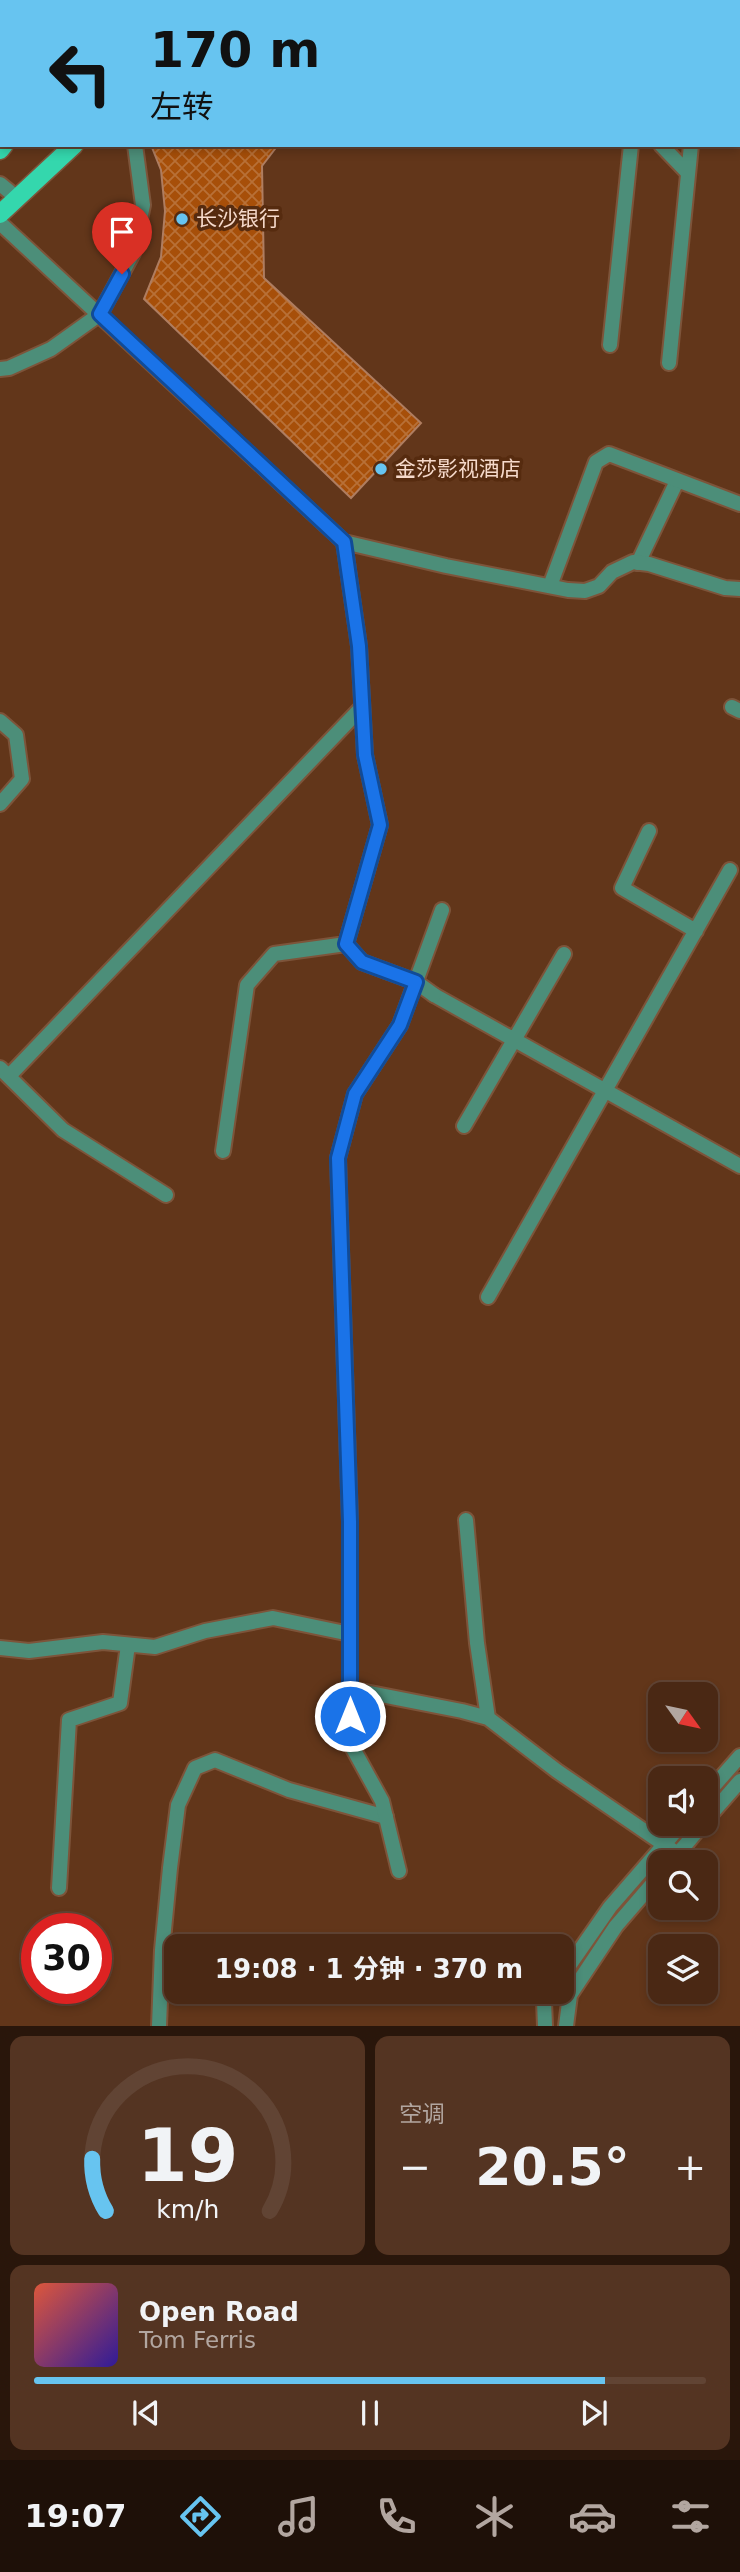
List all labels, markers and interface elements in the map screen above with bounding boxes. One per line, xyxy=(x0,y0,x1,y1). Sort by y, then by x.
text: 170 m xyxy=(150,22,320,79)
icon: left xyxy=(35,28,126,119)
text: 左转 xyxy=(150,88,214,126)
pin xyxy=(92,202,152,274)
place label: 长沙银行 xyxy=(196,207,280,231)
marker: 长沙银行 xyxy=(174,211,190,227)
icon: arrive xyxy=(103,213,141,251)
place label: 金莎影视酒店 xyxy=(395,457,521,481)
marker: 金莎影视酒店 xyxy=(373,461,389,477)
position arrow xyxy=(313,1679,387,1753)
north arrow xyxy=(648,1682,718,1752)
map controls xyxy=(648,1682,718,2004)
button: sound xyxy=(648,1766,718,1836)
button: search xyxy=(648,1850,718,1920)
speed limit sign: 30 xyxy=(21,1913,112,2004)
button: layers xyxy=(648,1934,718,2004)
text: 19:08 · 1 分钟 · 370 m xyxy=(215,1954,523,1984)
text: 空调 xyxy=(399,2101,445,2127)
text: 19 xyxy=(137,2114,238,2199)
text: 20.5° xyxy=(475,2137,630,2197)
text: − xyxy=(399,2145,431,2189)
text: + xyxy=(674,2145,706,2189)
text: km/h xyxy=(156,2195,219,2224)
text: Open Road xyxy=(139,2297,299,2327)
text: Tom Ferris xyxy=(139,2327,256,2353)
icon: previous xyxy=(127,2394,165,2432)
icon: pause xyxy=(351,2394,389,2432)
icon: next xyxy=(575,2394,613,2432)
icon: directions xyxy=(176,2492,225,2541)
icon: music xyxy=(274,2492,323,2541)
icon: phone xyxy=(372,2492,421,2541)
icon: climate xyxy=(470,2492,519,2541)
icon: car xyxy=(568,2492,617,2541)
icon: filters xyxy=(666,2492,715,2541)
text: 19:07 xyxy=(25,2497,126,2535)

